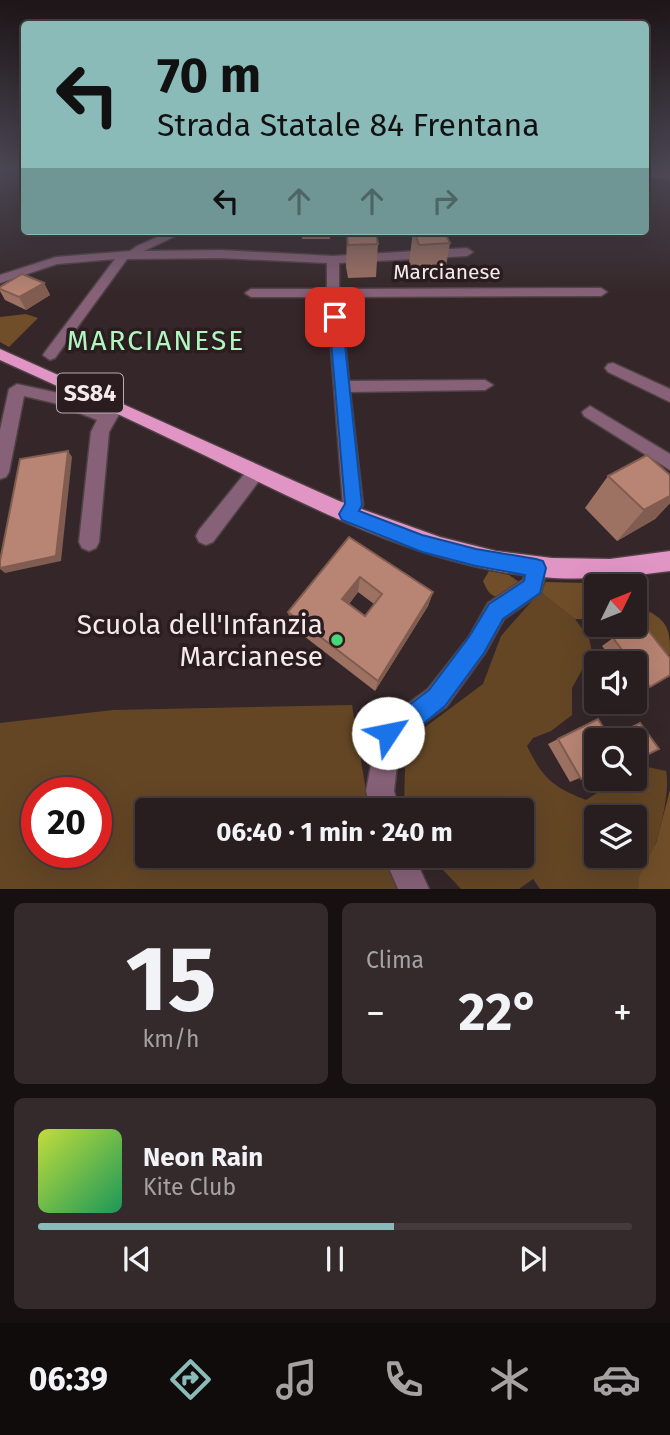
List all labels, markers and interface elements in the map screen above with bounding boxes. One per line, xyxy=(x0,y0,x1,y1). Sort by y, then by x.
text: 70 m xyxy=(157,46,261,105)
icon: left xyxy=(42,49,133,140)
text: Strada Statale 84 Frentana xyxy=(157,106,540,144)
icon: left xyxy=(207,182,245,220)
icon: ahead xyxy=(280,182,318,220)
icon: ahead xyxy=(353,182,391,220)
icon: right xyxy=(426,182,464,220)
street label: Marcianese xyxy=(393,259,501,285)
pin xyxy=(305,287,365,347)
icon: arrive xyxy=(316,298,354,336)
district label: MARCIANESE xyxy=(67,324,245,357)
road number: SS84 xyxy=(57,374,123,412)
north arrow xyxy=(584,574,648,637)
map controls xyxy=(584,574,647,868)
place label: Scuola dell'Infanzia Marcianese xyxy=(77,608,323,673)
marker: Scuola dell'Infanzia Marcianese xyxy=(329,632,345,648)
button: sound xyxy=(584,651,647,714)
position arrow xyxy=(351,696,425,770)
button: search xyxy=(584,728,647,791)
speed limit sign: 20 xyxy=(21,777,112,868)
button: layers xyxy=(584,805,647,868)
text: 06:40 · 1 min · 240 m xyxy=(216,817,453,848)
text: 15 xyxy=(125,925,217,1034)
text: Clima xyxy=(366,946,424,974)
text: 22° xyxy=(459,981,539,1044)
text: − xyxy=(366,990,385,1036)
text: + xyxy=(613,990,632,1036)
text: km/h xyxy=(143,1025,199,1053)
text: Neon Rain xyxy=(143,1142,263,1173)
text: Kite Club xyxy=(143,1173,236,1201)
icon: previous xyxy=(118,1240,156,1278)
icon: pause xyxy=(316,1240,354,1278)
icon: next xyxy=(514,1240,552,1278)
icon: directions xyxy=(166,1355,215,1404)
icon: music xyxy=(272,1355,321,1404)
icon: phone xyxy=(379,1355,428,1404)
icon: climate xyxy=(485,1355,534,1404)
icon: car xyxy=(592,1355,641,1404)
text: 06:39 xyxy=(29,1360,108,1398)

